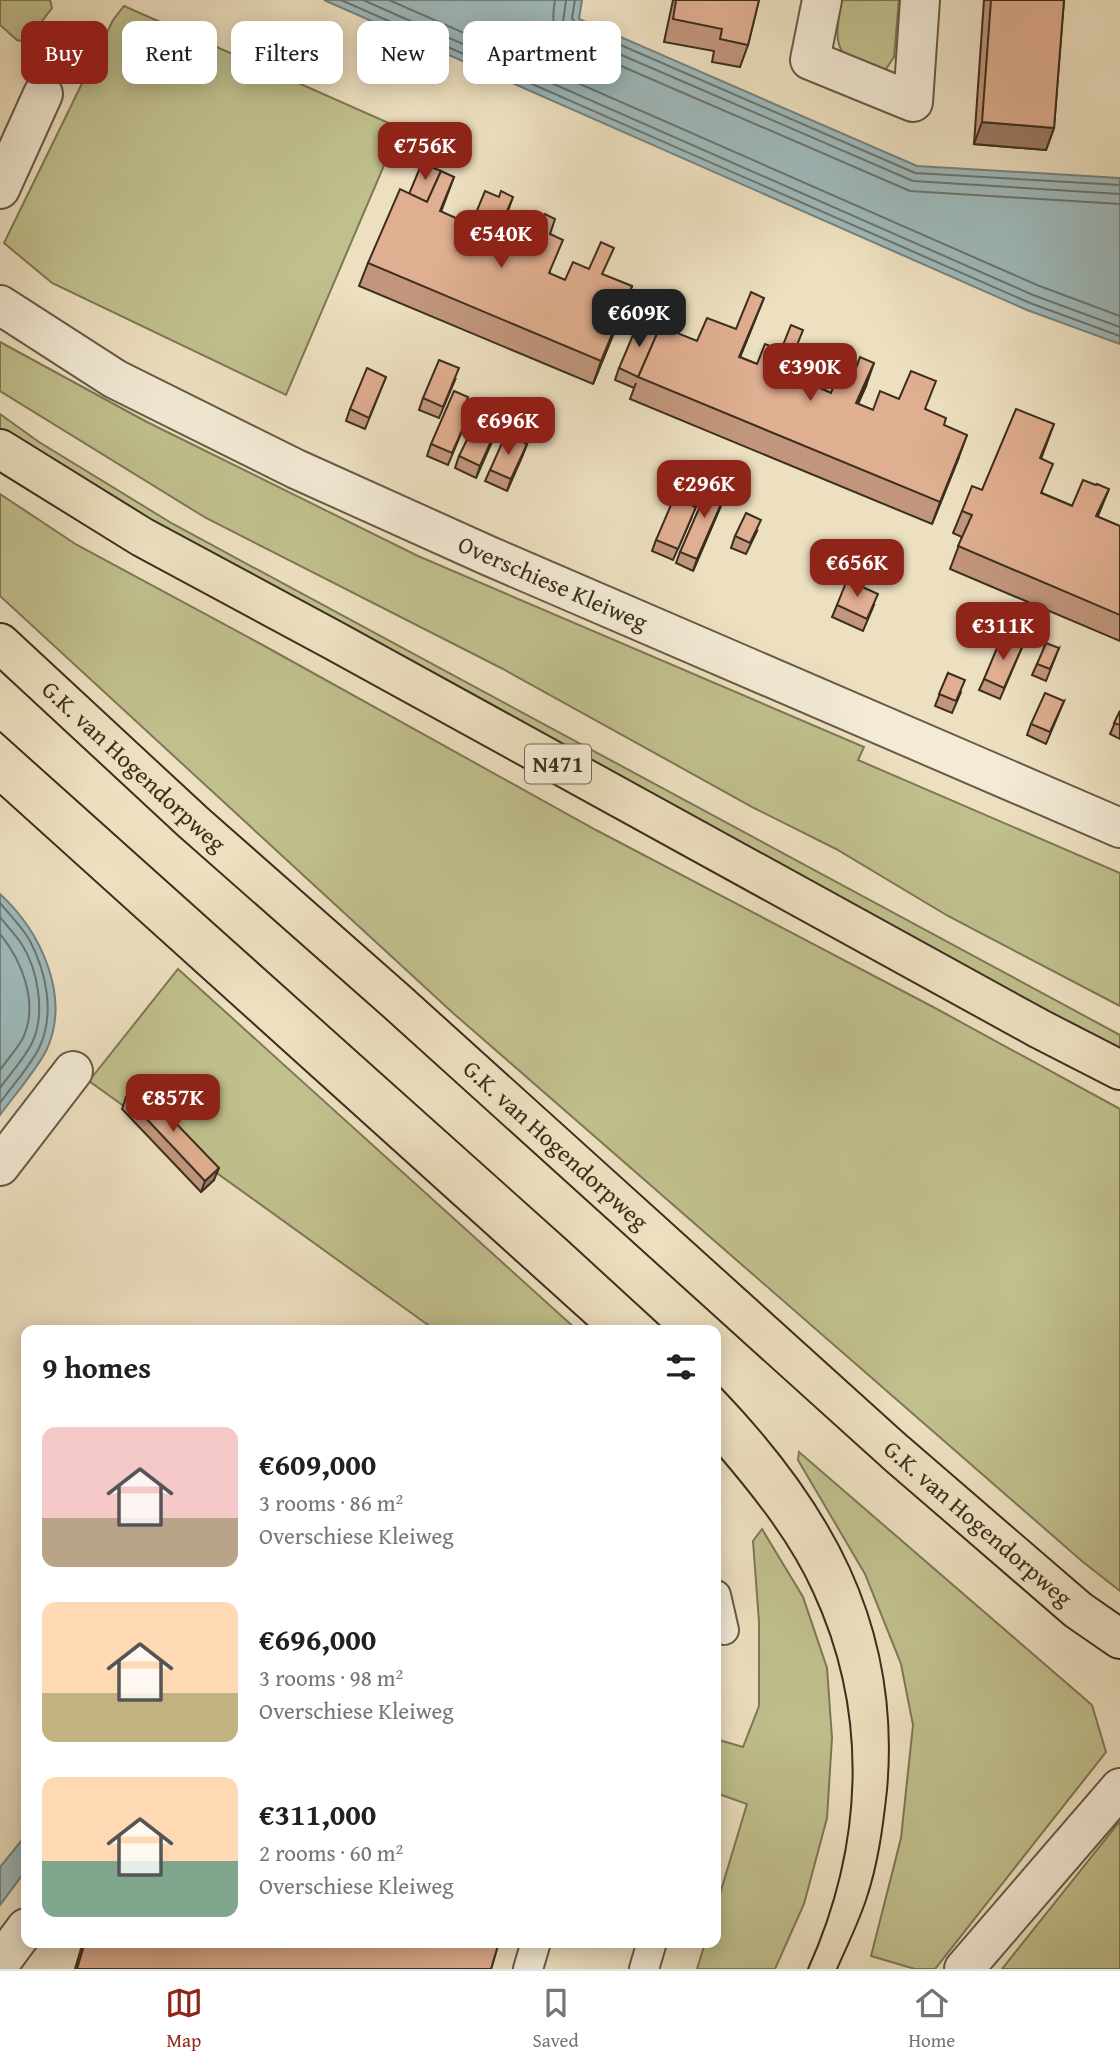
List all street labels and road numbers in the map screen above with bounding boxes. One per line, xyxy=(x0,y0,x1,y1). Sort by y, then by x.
street label: Overschiese Kleiweg xyxy=(453,526,653,639)
street label: G.K. van Hogendorpweg xyxy=(34,672,234,860)
road number: N471 xyxy=(525,744,591,784)
street label: G.K. van Hogendorpweg xyxy=(455,1052,657,1238)
street label: G.K. van Hogendorpweg xyxy=(876,1432,1080,1615)

